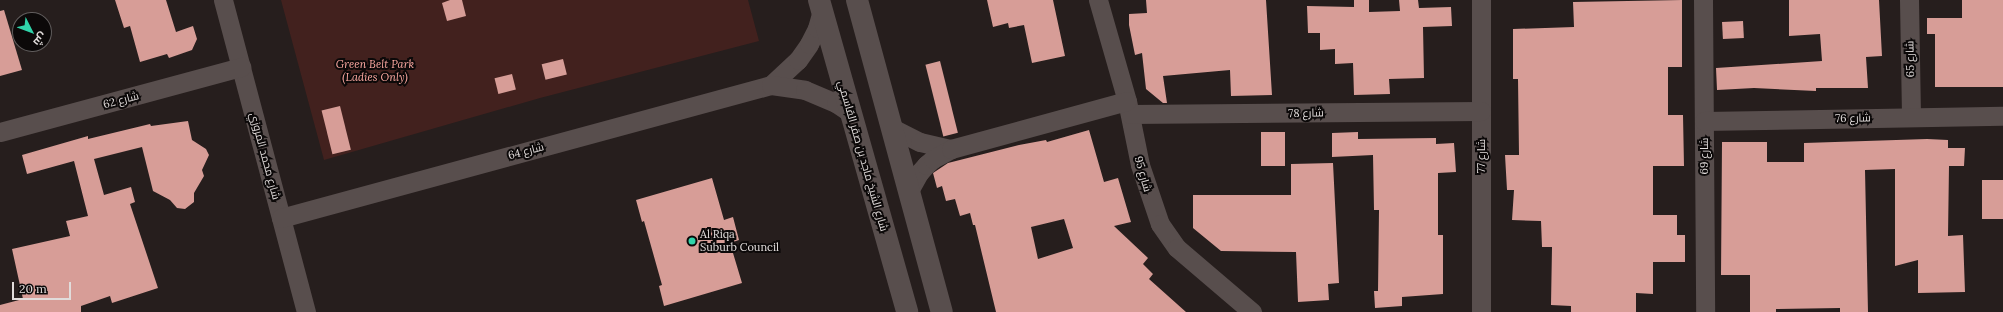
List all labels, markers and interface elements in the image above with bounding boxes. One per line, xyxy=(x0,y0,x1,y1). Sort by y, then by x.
north arrow xyxy=(12,12,52,52)
text: ش xyxy=(30,29,50,49)
street label: شارع 65 xyxy=(1903,41,1917,77)
park label: Green Belt Park (Ladies Only) xyxy=(336,58,414,84)
street label: شارع الشيخ ماجد بن صقر القاسمي xyxy=(835,79,891,233)
street label: شارع 62 xyxy=(102,89,140,111)
street label: شارع 78 xyxy=(1288,106,1324,120)
street label: شارع محمد المروزي xyxy=(247,111,283,201)
street label: شارع 76 xyxy=(1835,111,1871,125)
street label: شارع 69 xyxy=(1697,138,1711,174)
street label: شارع 77 xyxy=(1474,139,1488,173)
street label: شارع 64 xyxy=(507,140,545,162)
street label: شارع 95 xyxy=(1132,155,1154,193)
place label: Al Riqa Suburb Council xyxy=(700,228,779,254)
marker: Al Riqa Suburb Council xyxy=(687,236,697,246)
scale bar xyxy=(14,274,73,300)
text: 20 m xyxy=(19,281,47,296)

